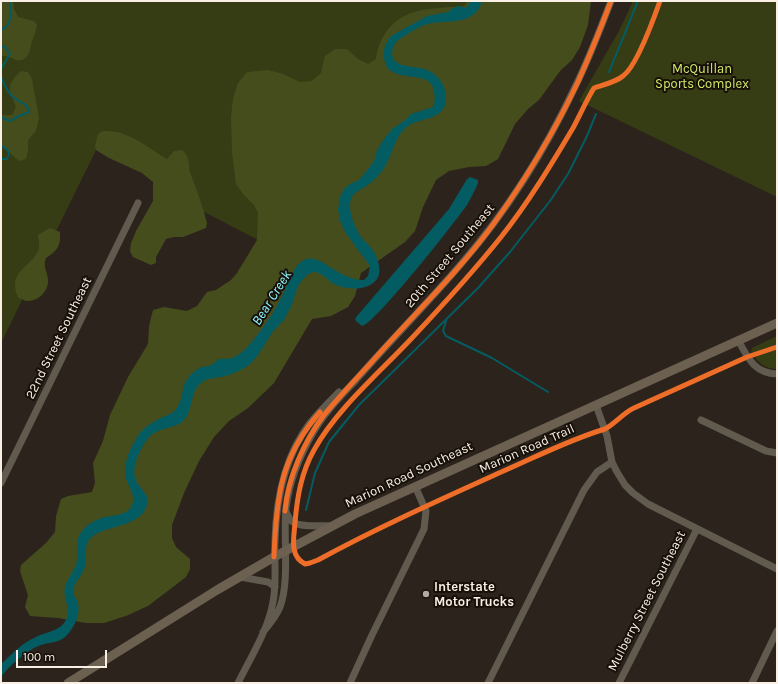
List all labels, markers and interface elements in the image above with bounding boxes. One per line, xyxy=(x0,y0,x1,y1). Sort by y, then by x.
park label: McQuillan Sports Complex xyxy=(655,61,749,92)
street label: 20th Street Southeast xyxy=(402,201,498,311)
water label: Bear Creek xyxy=(249,267,295,329)
street label: 22nd Street Southeast xyxy=(23,275,95,401)
street label: Marion Road Trail xyxy=(477,421,577,477)
street label: Marion Road Southeast xyxy=(343,439,475,511)
street label: Mulberry Street Southeast xyxy=(605,528,689,674)
place label: Interstate Motor Trucks xyxy=(434,579,514,610)
marker: Interstate Motor Trucks xyxy=(421,589,431,599)
scale bar xyxy=(18,642,109,668)
text: 100 m xyxy=(23,650,55,664)

